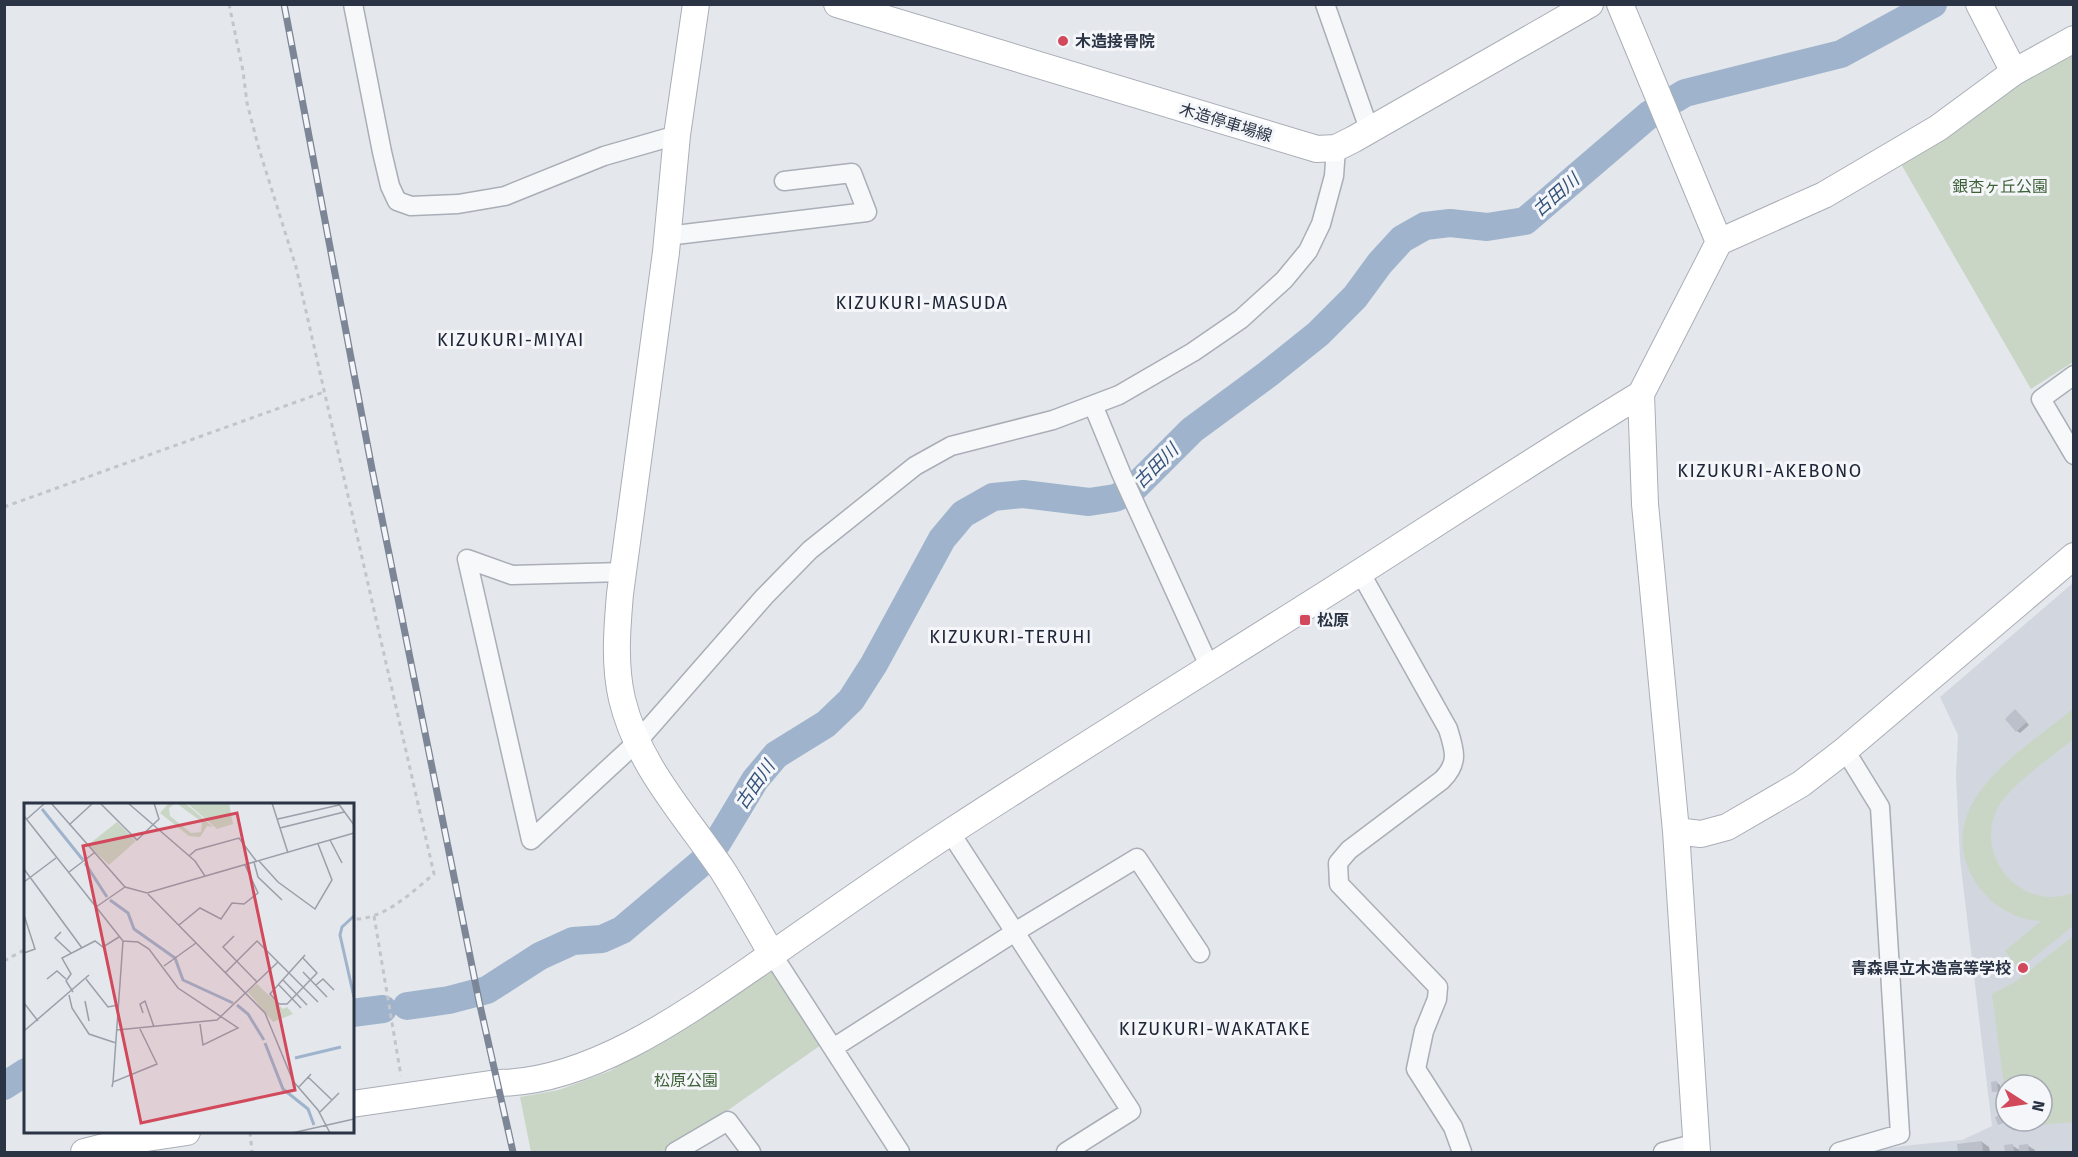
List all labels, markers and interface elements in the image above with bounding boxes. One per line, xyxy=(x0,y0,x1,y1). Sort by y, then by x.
place label: 木造接骨院 xyxy=(1075,32,1155,51)
marker: 木造接骨院 xyxy=(1056,34,1070,48)
street label: 木造停車場線 xyxy=(1177,99,1275,146)
water label: 古田川 xyxy=(1528,168,1585,221)
park label: 銀杏ヶ丘公園 xyxy=(1952,177,2048,196)
district label: KIZUKURI-MASUDA xyxy=(835,292,1009,314)
district label: KIZUKURI-MIYAI xyxy=(437,329,585,351)
water label: 古田川 xyxy=(1129,438,1184,493)
district label: KIZUKURI-AKEBONO xyxy=(1677,460,1863,482)
place label: 松原 xyxy=(1317,611,1349,630)
marker: 松原 xyxy=(1298,613,1312,627)
district label: KIZUKURI-TERUHI xyxy=(929,626,1093,648)
water label: 古田川 xyxy=(731,755,781,813)
inset map xyxy=(24,803,354,1133)
place label: 青森県立木造高等学校 xyxy=(1851,959,2011,978)
marker: 青森県立木造高等学校 xyxy=(2016,961,2030,975)
district label: KIZUKURI-WAKATAKE xyxy=(1119,1018,1311,1040)
park label: 松原公園 xyxy=(654,1071,718,1090)
north arrow xyxy=(1994,1073,2054,1133)
text: N xyxy=(2028,1099,2049,1113)

